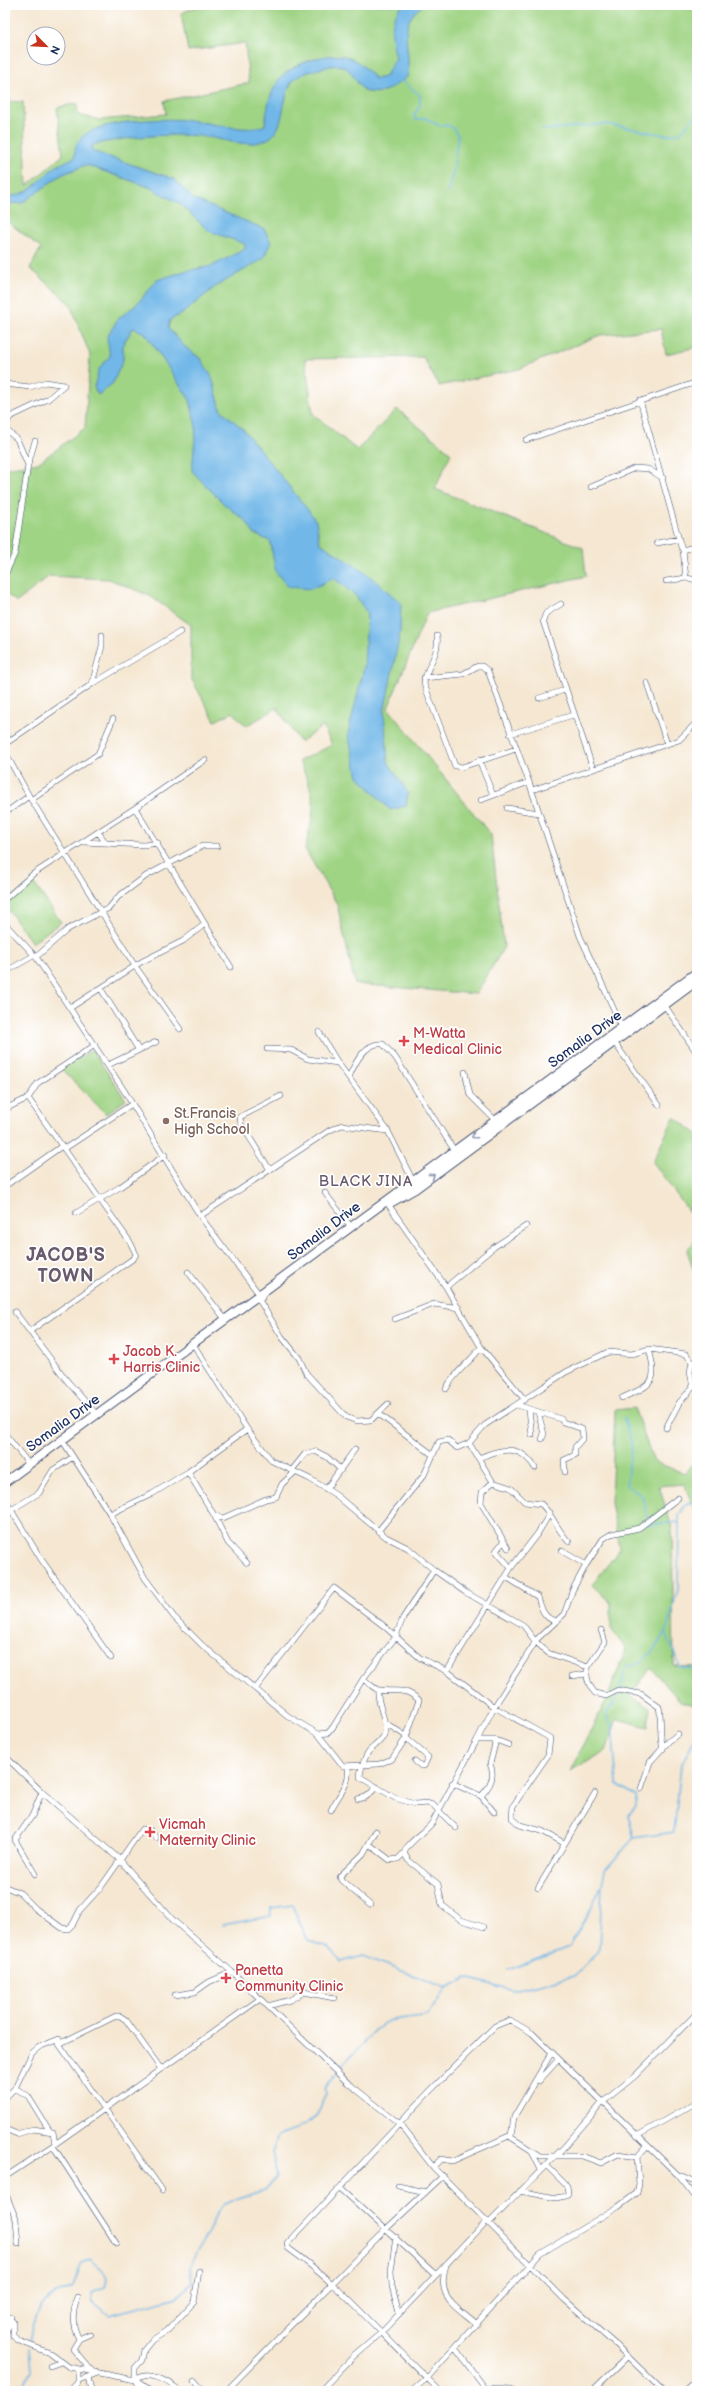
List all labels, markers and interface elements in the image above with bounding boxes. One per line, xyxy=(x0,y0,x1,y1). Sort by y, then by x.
north arrow xyxy=(26,26,66,66)
text: N xyxy=(47,43,62,56)
street label: Somalia Drive xyxy=(545,1007,625,1071)
place label: M-Watta Medical Clinic xyxy=(413,1025,502,1058)
marker: M-Watta Medical Clinic xyxy=(398,1035,410,1047)
place label: St.Francis High School xyxy=(174,1105,250,1138)
marker: St.Francis High School xyxy=(161,1116,171,1126)
one-way arrow xyxy=(471,1131,478,1139)
district label: BLACK JINA xyxy=(319,1172,413,1191)
one-way arrow xyxy=(428,1174,435,1181)
street label: Somalia Drive xyxy=(284,1198,364,1264)
district label: JACOB'S TOWN xyxy=(26,1245,106,1287)
place label: Jacob K. Harris Clinic xyxy=(123,1343,200,1376)
marker: Jacob K. Harris Clinic xyxy=(108,1353,120,1365)
street label: Somalia Drive xyxy=(23,1391,103,1455)
place label: Vicmah Maternity Clinic xyxy=(159,1816,256,1849)
marker: Vicmah Maternity Clinic xyxy=(144,1826,156,1838)
place label: Panetta Community Clinic xyxy=(235,1962,343,1995)
marker: Panetta Community Clinic xyxy=(220,1972,232,1984)

